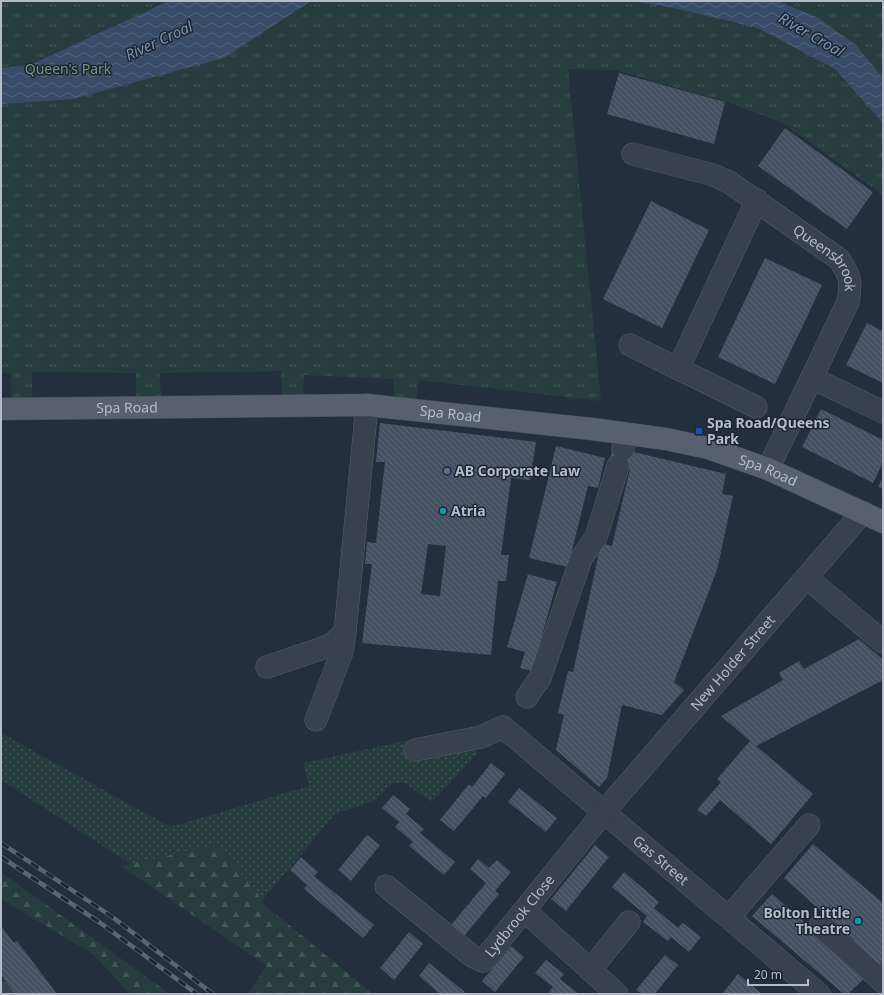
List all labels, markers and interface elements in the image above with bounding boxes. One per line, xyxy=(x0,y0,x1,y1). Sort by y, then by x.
water label: River Croal xyxy=(775,7,849,61)
water label: River Croal xyxy=(122,15,197,64)
park label: Queen's Park xyxy=(25,59,112,78)
street label: Queensbrook xyxy=(789,220,860,292)
street label: Spa Road xyxy=(96,397,158,417)
street label: Spa Road xyxy=(419,401,482,426)
place label: Spa Road/Queens Park xyxy=(707,413,830,448)
marker: Spa Road/Queens Park xyxy=(694,426,704,436)
street label: Spa Road xyxy=(736,450,801,490)
place label: AB Corporate Law xyxy=(455,461,580,480)
marker: AB Corporate Law xyxy=(442,466,452,476)
place label: Atria xyxy=(451,501,486,520)
marker: Atria xyxy=(438,506,448,516)
street label: New Holder Street xyxy=(686,611,779,714)
street label: Gas Street xyxy=(629,831,693,889)
street label: Lydbrook Close xyxy=(480,870,558,961)
place label: Bolton Little Theatre xyxy=(764,903,850,938)
marker: Bolton Little Theatre xyxy=(853,916,863,926)
scale bar xyxy=(748,961,808,987)
text: 20 m xyxy=(754,966,782,983)

